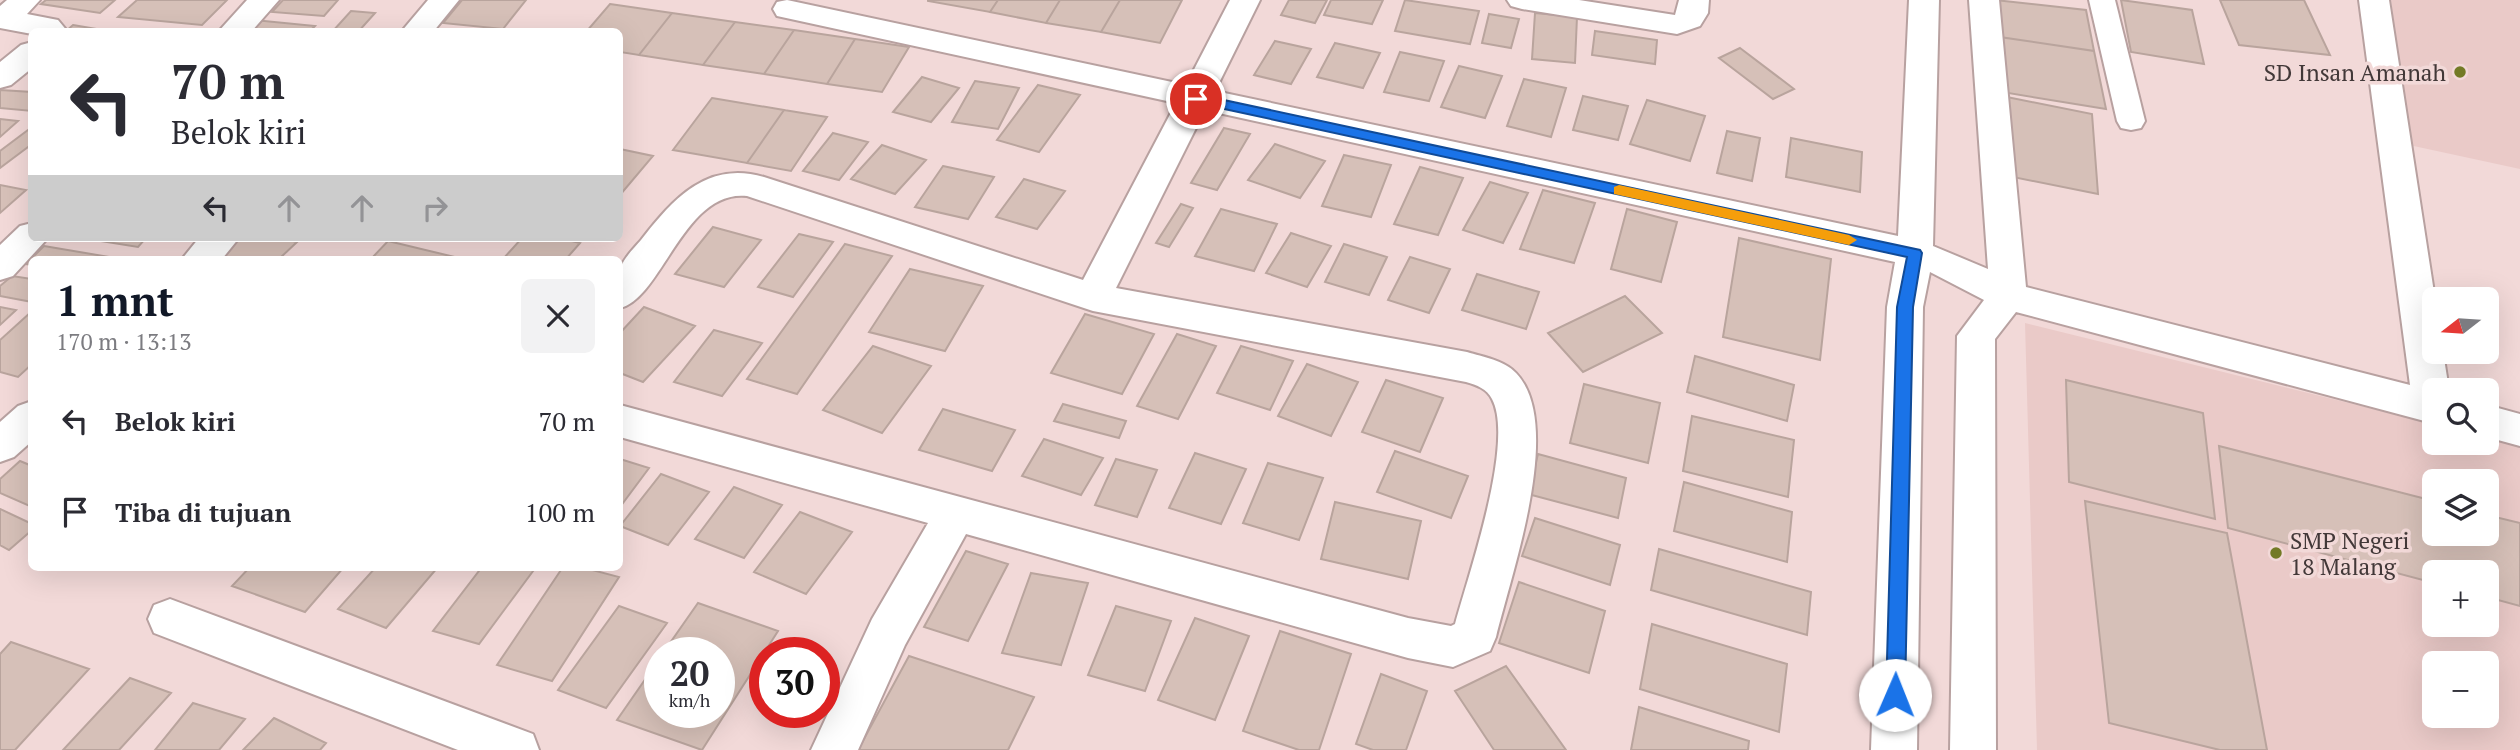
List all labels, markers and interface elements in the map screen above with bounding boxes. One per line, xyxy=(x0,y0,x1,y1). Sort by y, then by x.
text: 70 m xyxy=(171,48,285,113)
icon: left xyxy=(56,56,147,147)
place label: SD Insan Amanah xyxy=(2264,57,2446,88)
marker: SD Insan Amanah xyxy=(2452,64,2468,80)
pin xyxy=(1166,69,1226,129)
icon: arrive xyxy=(1177,80,1215,118)
text: Belok kiri xyxy=(171,111,306,153)
icon: left xyxy=(197,189,235,227)
icon: ahead xyxy=(270,189,308,227)
icon: ahead xyxy=(343,189,381,227)
icon: right xyxy=(416,189,454,227)
text: 1 mnt xyxy=(56,272,174,328)
button: close xyxy=(521,279,595,353)
north arrow xyxy=(2422,287,2499,364)
map controls xyxy=(2422,287,2499,728)
text: 170 m · 13:13 xyxy=(56,326,191,357)
button: search xyxy=(2422,378,2499,455)
icon: left xyxy=(56,402,94,440)
text: Belok kiri xyxy=(115,404,236,438)
text: 70 m xyxy=(539,404,595,438)
button: layers xyxy=(2422,469,2499,546)
icon: arrive xyxy=(56,493,94,531)
text: Tiba di tujuan xyxy=(115,495,291,529)
text: 100 m xyxy=(525,495,595,529)
place label: SMP Negeri 18 Malang xyxy=(2290,525,2409,582)
marker: SMP Negeri 18 Malang xyxy=(2268,545,2284,561)
button: + xyxy=(2422,560,2499,637)
speed limit sign: 30 xyxy=(749,637,840,728)
text: 20 xyxy=(670,650,709,696)
button: − xyxy=(2422,651,2499,728)
position arrow xyxy=(1858,658,1932,732)
text: km/h xyxy=(669,688,710,712)

